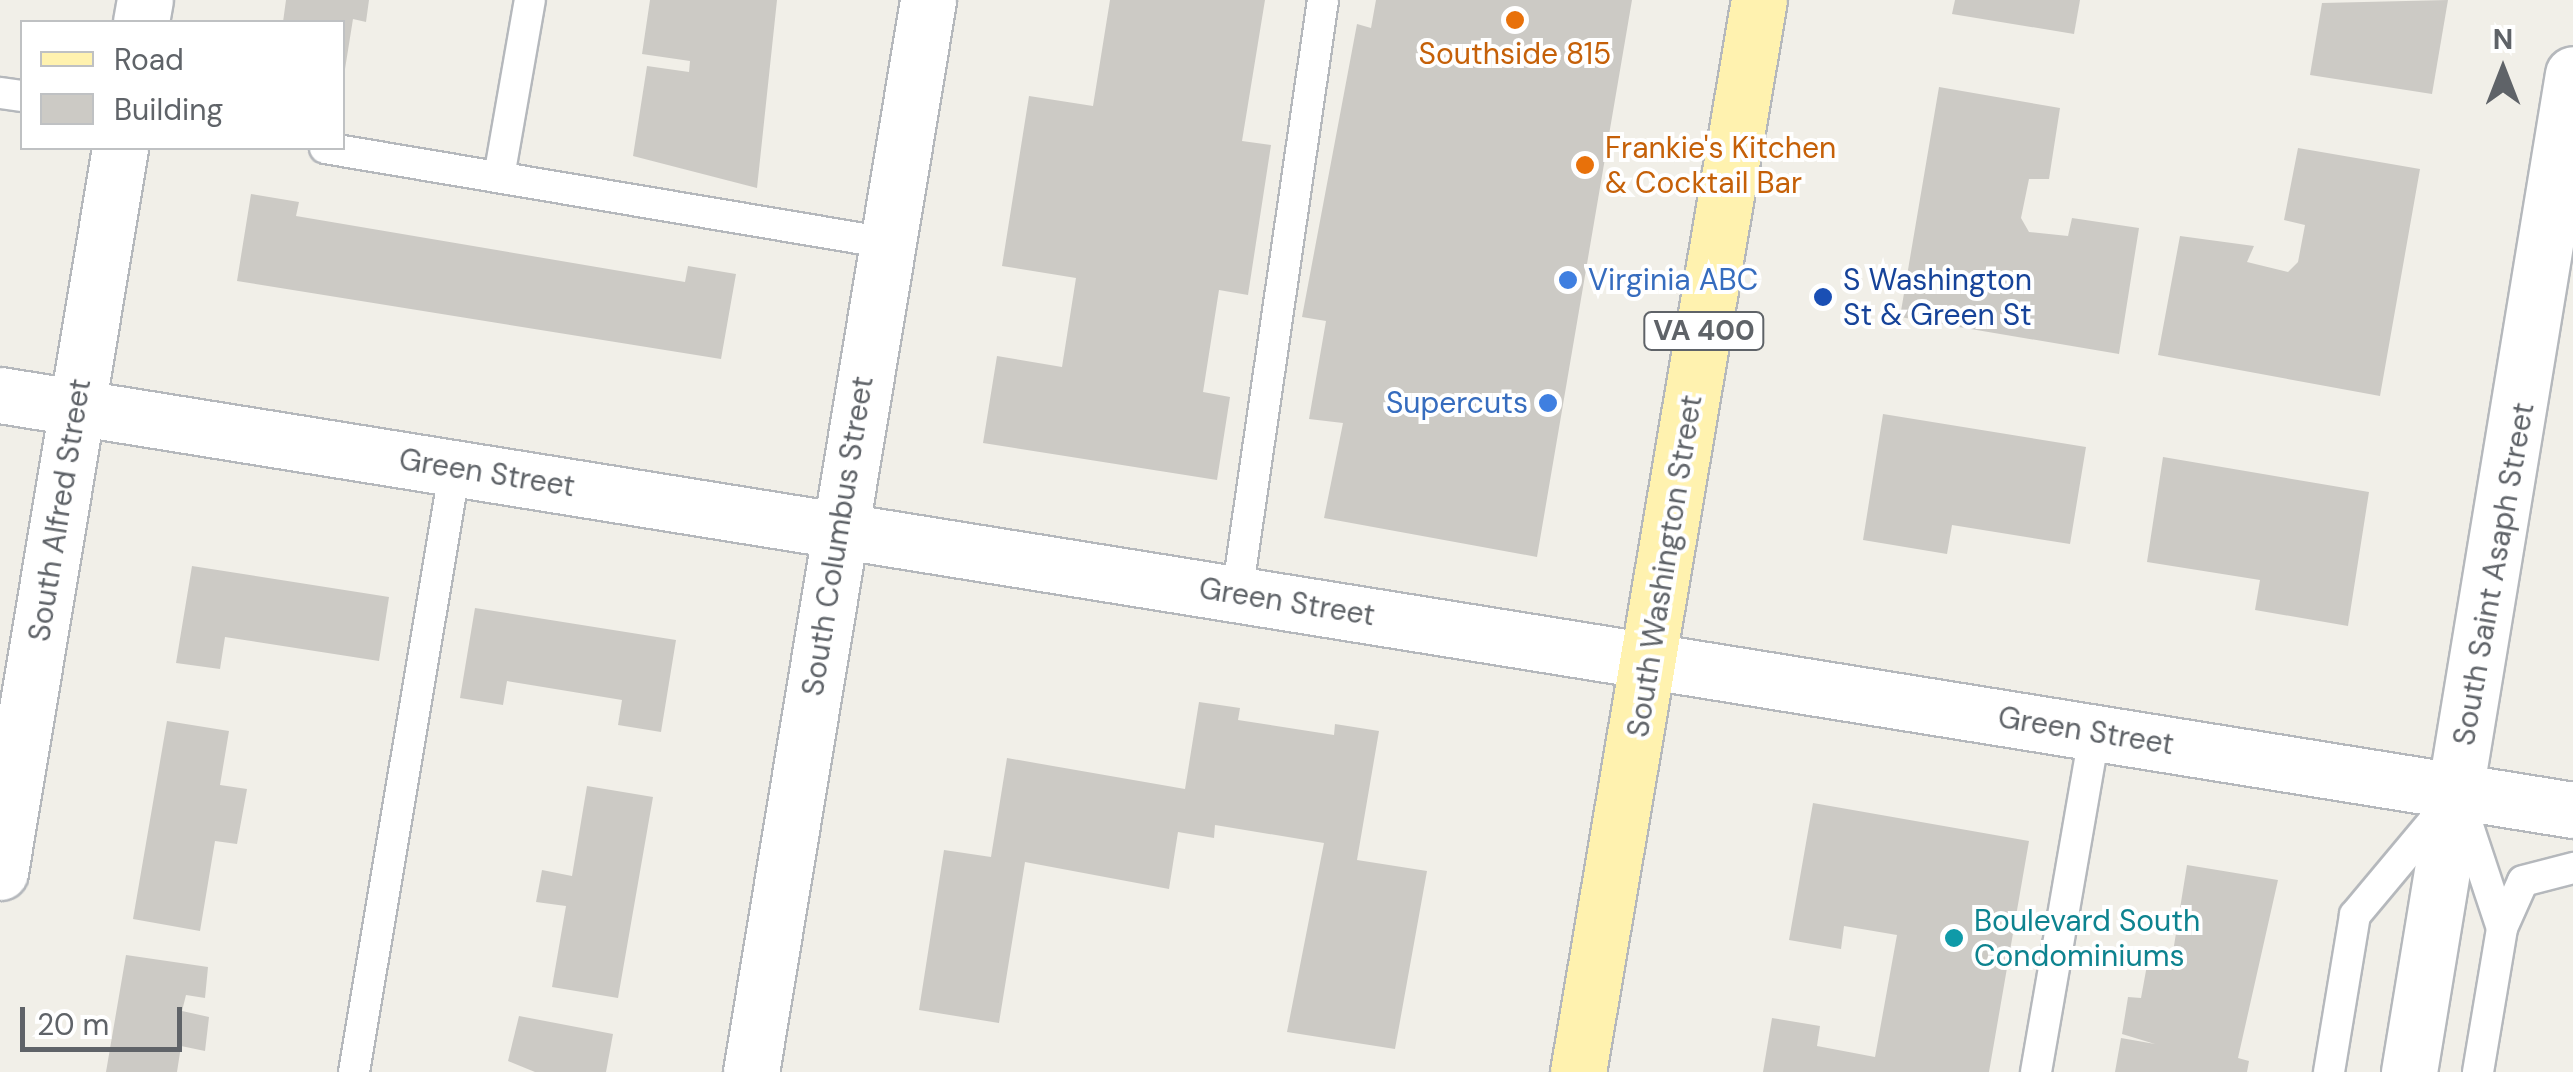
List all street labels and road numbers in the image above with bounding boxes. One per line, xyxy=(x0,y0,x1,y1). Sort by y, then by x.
road number: VA 400 xyxy=(1642,308,1766,354)
street label: South Columbus Street xyxy=(795,374,881,698)
street label: South Alfred Street xyxy=(21,376,99,644)
street label: South Washington Street xyxy=(1620,392,1710,740)
street label: South Saint Asaph Street xyxy=(2446,400,2542,748)
street label: Green Street xyxy=(396,441,578,505)
street label: Green Street xyxy=(1196,570,1378,634)
street label: Green Street xyxy=(1995,699,2177,763)

